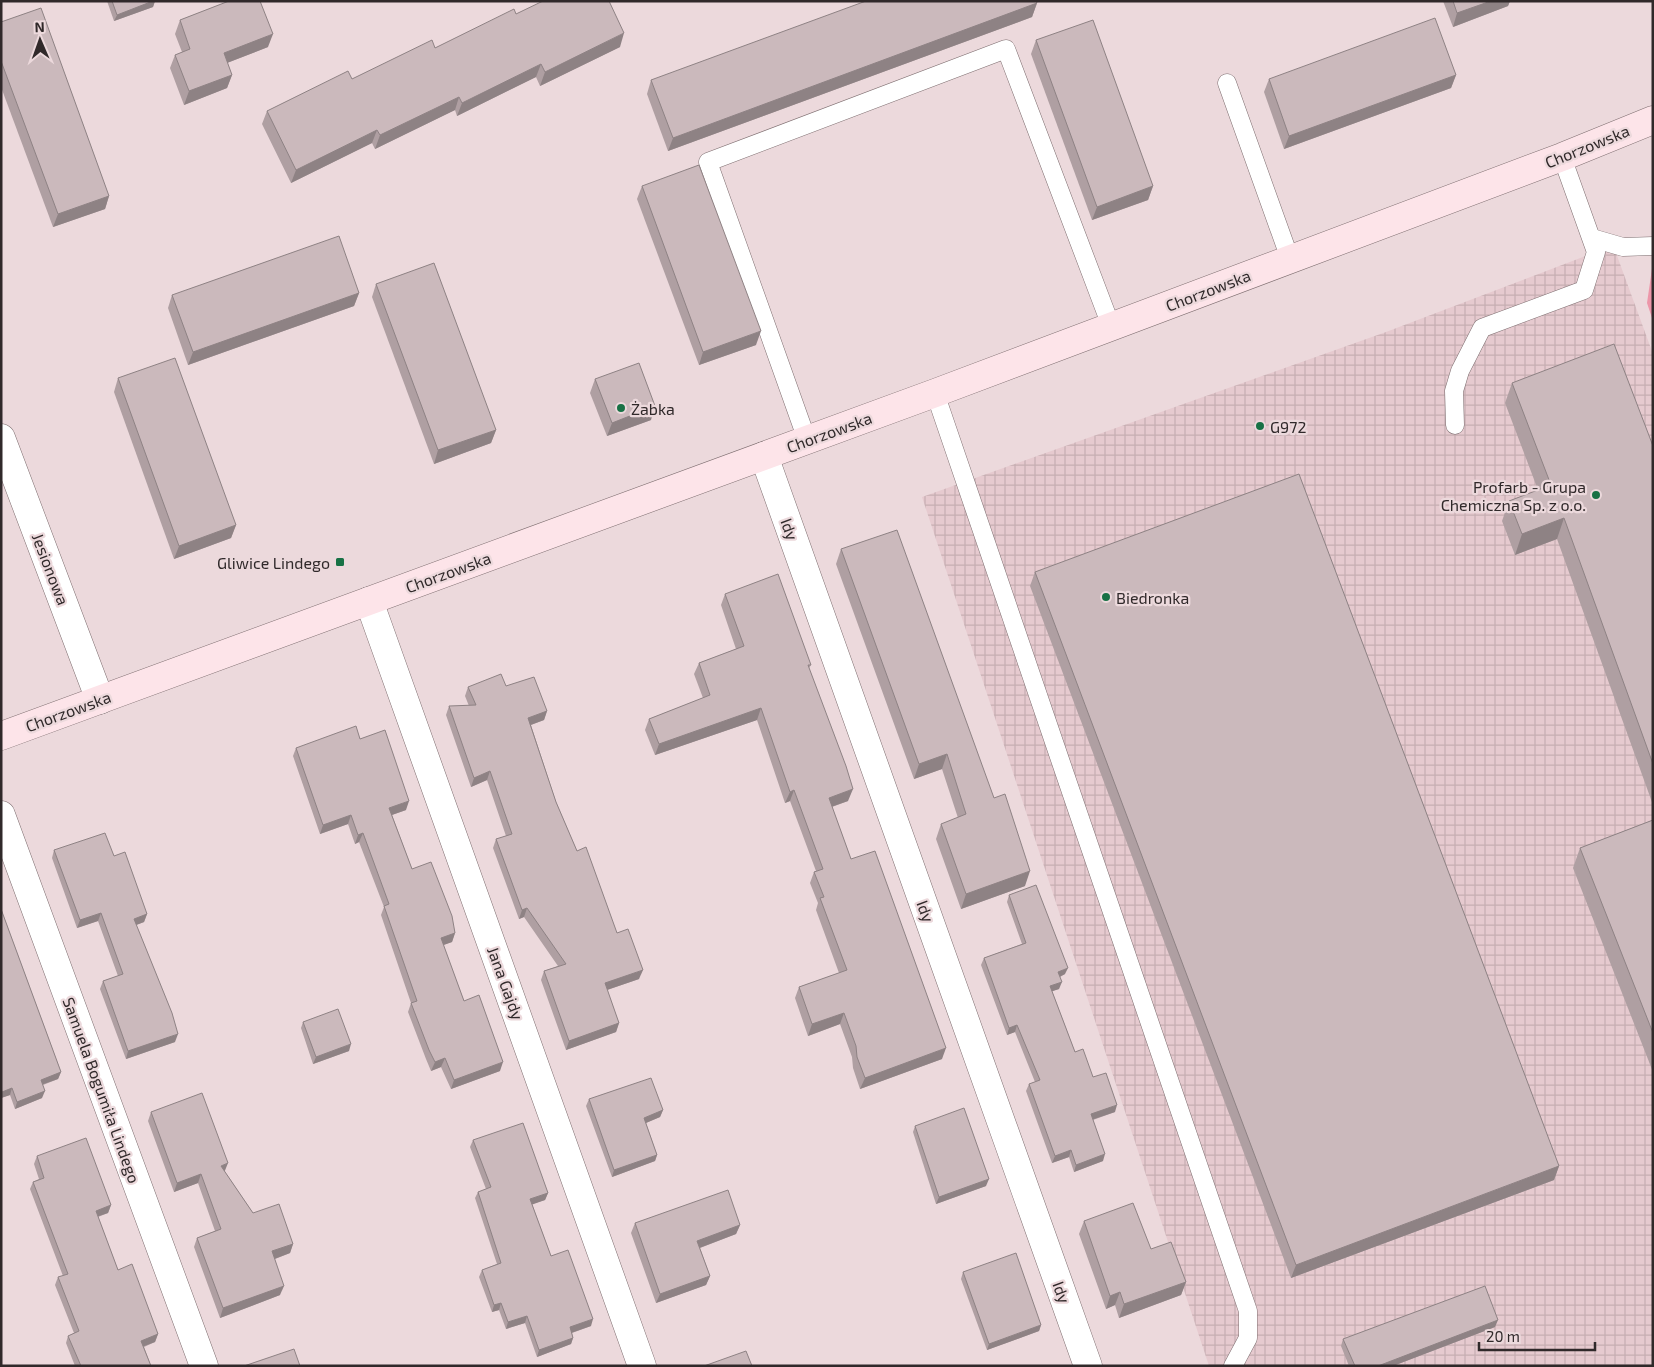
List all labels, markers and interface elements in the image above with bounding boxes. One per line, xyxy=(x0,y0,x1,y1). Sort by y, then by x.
north arrow xyxy=(15,15,65,65)
text: N xyxy=(34,18,45,35)
street label: Chorzowska xyxy=(1542,120,1632,172)
street label: Chorzowska xyxy=(1163,265,1253,315)
place label: Żabka xyxy=(631,399,675,418)
marker: Żabka xyxy=(615,402,627,414)
street label: Chorzowska xyxy=(784,408,874,456)
place label: G972 xyxy=(1270,417,1306,436)
marker: G972 xyxy=(1254,420,1266,432)
place label: Profarb - Grupa Chemiczna Sp. z o.o. xyxy=(1441,477,1586,514)
marker: Profarb - Grupa Chemiczna Sp. z o.o. xyxy=(1590,489,1602,501)
street label: Idy xyxy=(777,515,803,543)
street label: Jesionowa xyxy=(29,530,73,608)
street label: Chorzowska xyxy=(403,548,493,596)
place label: Gliwice Lindego xyxy=(217,553,330,572)
marker: Gliwice Lindego xyxy=(334,556,346,568)
place label: Biedronka xyxy=(1116,588,1189,607)
marker: Biedronka xyxy=(1100,591,1112,603)
street label: Chorzowska xyxy=(23,687,113,735)
street label: Idy xyxy=(913,897,939,925)
street label: Jana Gajdy xyxy=(483,944,528,1023)
street label: Samuela Bogumiła Lindego xyxy=(59,994,145,1186)
street label: Idy xyxy=(1049,1278,1075,1306)
scale bar xyxy=(1479,1320,1595,1352)
text: 20 m xyxy=(1486,1327,1520,1345)

